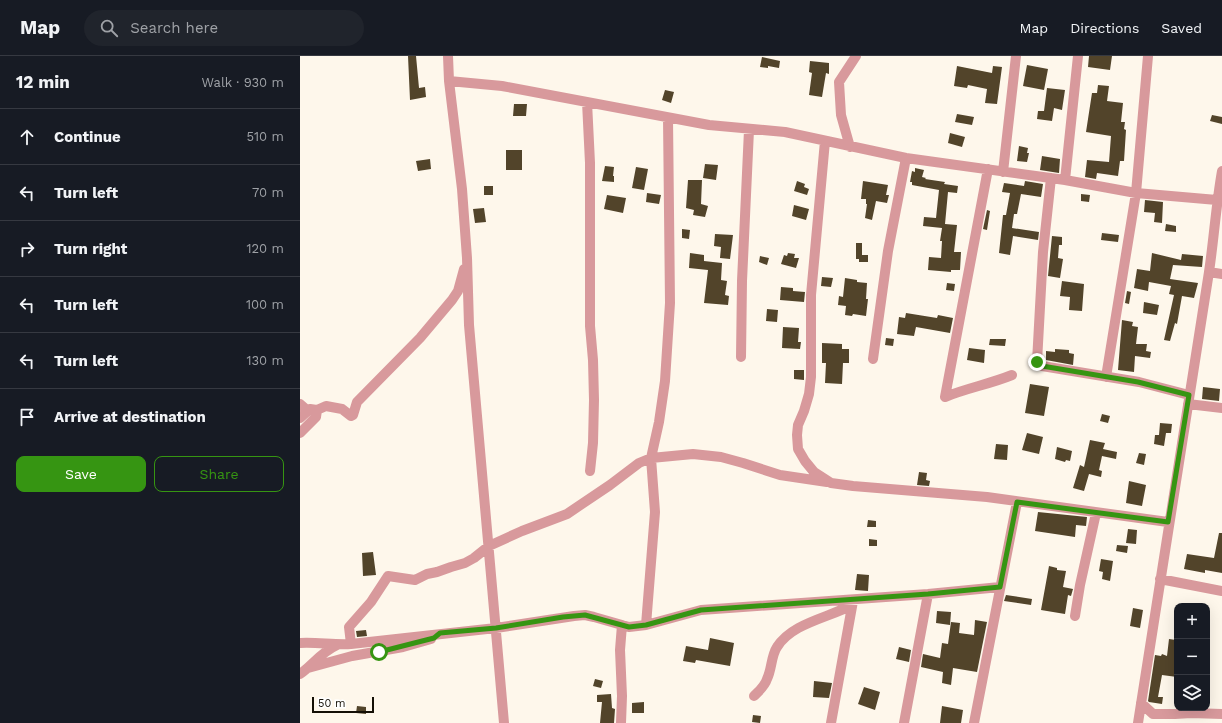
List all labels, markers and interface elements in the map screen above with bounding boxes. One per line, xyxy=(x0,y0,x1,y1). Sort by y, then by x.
search box xyxy=(84,10,364,46)
text: Map xyxy=(20,16,60,39)
icon: search xyxy=(98,17,120,39)
text: Search here xyxy=(130,19,218,37)
text: Map xyxy=(1020,20,1048,36)
text: Directions xyxy=(1070,20,1139,36)
text: Saved xyxy=(1161,20,1202,36)
text: 12 min xyxy=(16,72,70,92)
text: Walk · 930 m xyxy=(202,75,284,90)
icon: ahead xyxy=(16,126,38,148)
text: Continue xyxy=(54,128,121,146)
text: 510 m xyxy=(246,129,284,144)
icon: left xyxy=(16,182,38,204)
text: Turn left xyxy=(54,184,118,202)
text: 70 m xyxy=(252,185,284,200)
icon: right xyxy=(16,238,38,260)
text: Turn right xyxy=(54,240,127,258)
text: 120 m xyxy=(246,241,284,256)
icon: left xyxy=(16,294,38,316)
text: Turn left xyxy=(54,296,118,314)
text: 100 m xyxy=(246,297,284,312)
icon: left xyxy=(16,350,38,372)
text: Turn left xyxy=(54,352,118,370)
text: 130 m xyxy=(246,353,284,368)
route end xyxy=(1028,353,1046,371)
icon: arrive xyxy=(16,406,38,428)
text: Arrive at destination xyxy=(54,408,206,426)
button: Save xyxy=(16,456,146,492)
button: Share xyxy=(154,456,284,492)
map controls xyxy=(1174,603,1210,711)
button: + xyxy=(1174,603,1210,639)
button: − xyxy=(1174,639,1210,675)
route start xyxy=(370,643,388,661)
button: layers xyxy=(1174,675,1210,711)
scale bar xyxy=(312,695,374,714)
text: 50 m xyxy=(318,697,345,710)

